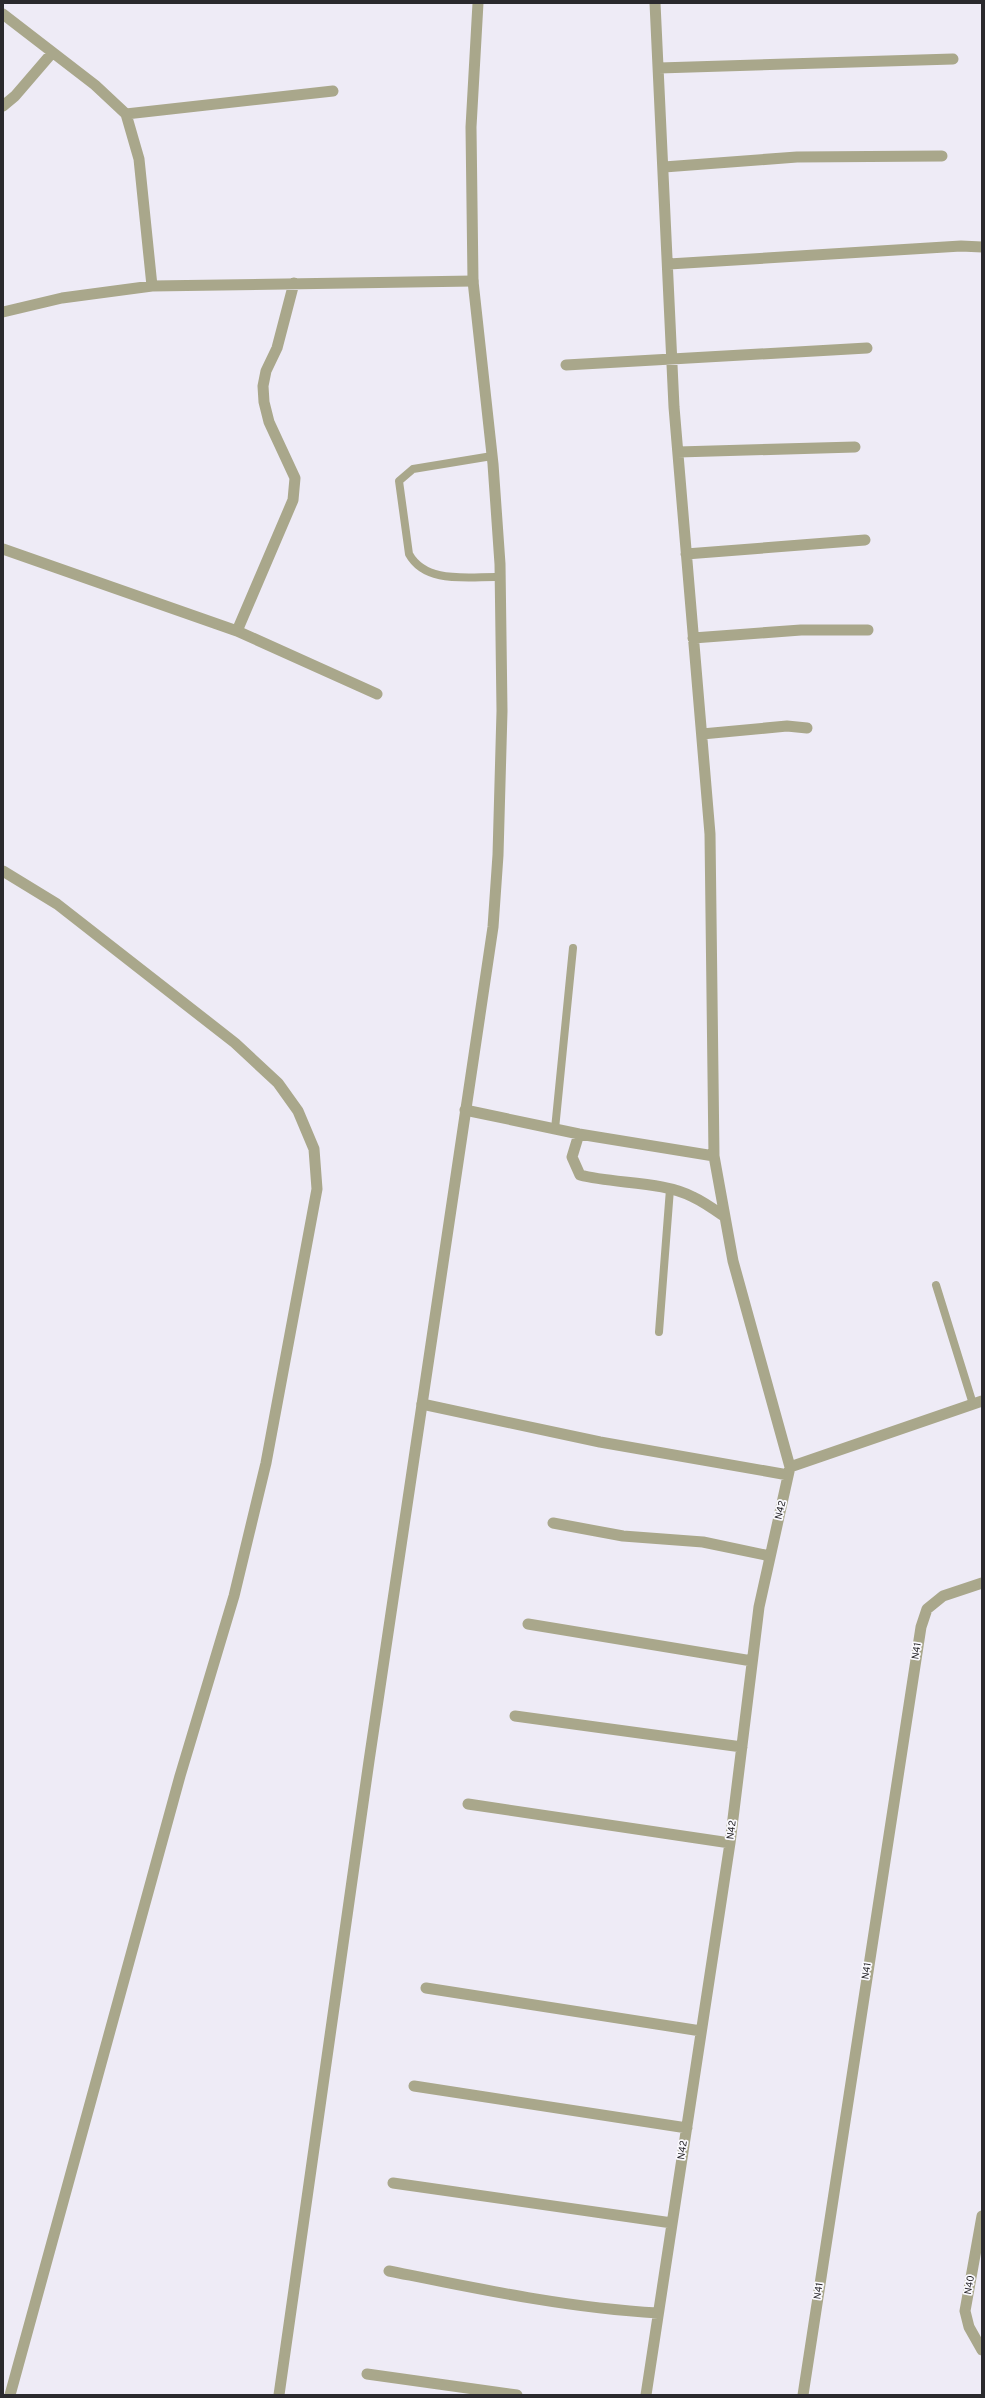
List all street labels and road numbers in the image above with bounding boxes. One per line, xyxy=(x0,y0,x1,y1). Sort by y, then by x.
street label: N42 xyxy=(773,1499,789,1521)
street label: N41 xyxy=(909,1642,925,1660)
street label: N42 xyxy=(724,1820,740,1840)
street label: N41 xyxy=(859,1962,875,1980)
street label: N42 xyxy=(675,2139,691,2161)
street label: N40 xyxy=(962,2274,978,2296)
street label: N41 xyxy=(811,2282,827,2300)

